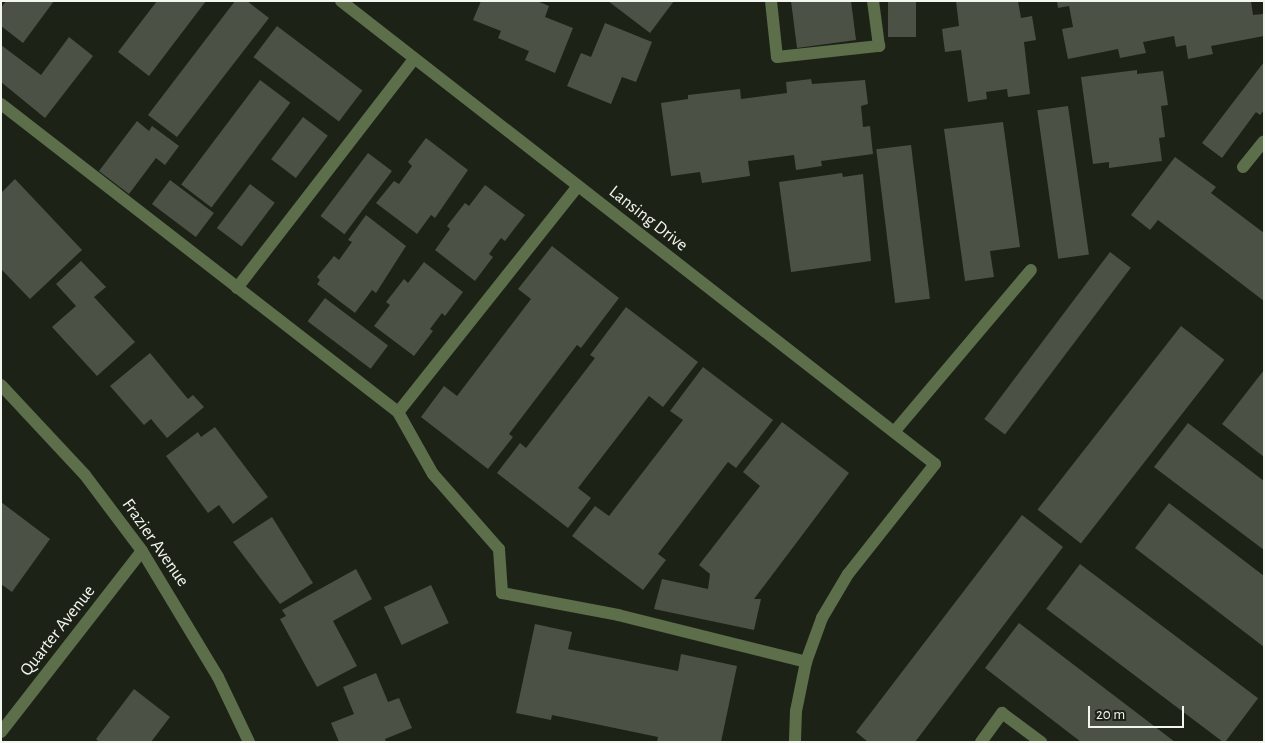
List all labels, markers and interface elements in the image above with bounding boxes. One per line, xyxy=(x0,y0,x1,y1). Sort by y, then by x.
street label: Lansing Drive xyxy=(604,181,692,257)
street label: Frazier Avenue xyxy=(117,495,193,591)
street label: Quarter Avenue xyxy=(16,581,100,681)
scale bar xyxy=(1090,696,1186,728)
text: 20 m xyxy=(1096,707,1125,722)

